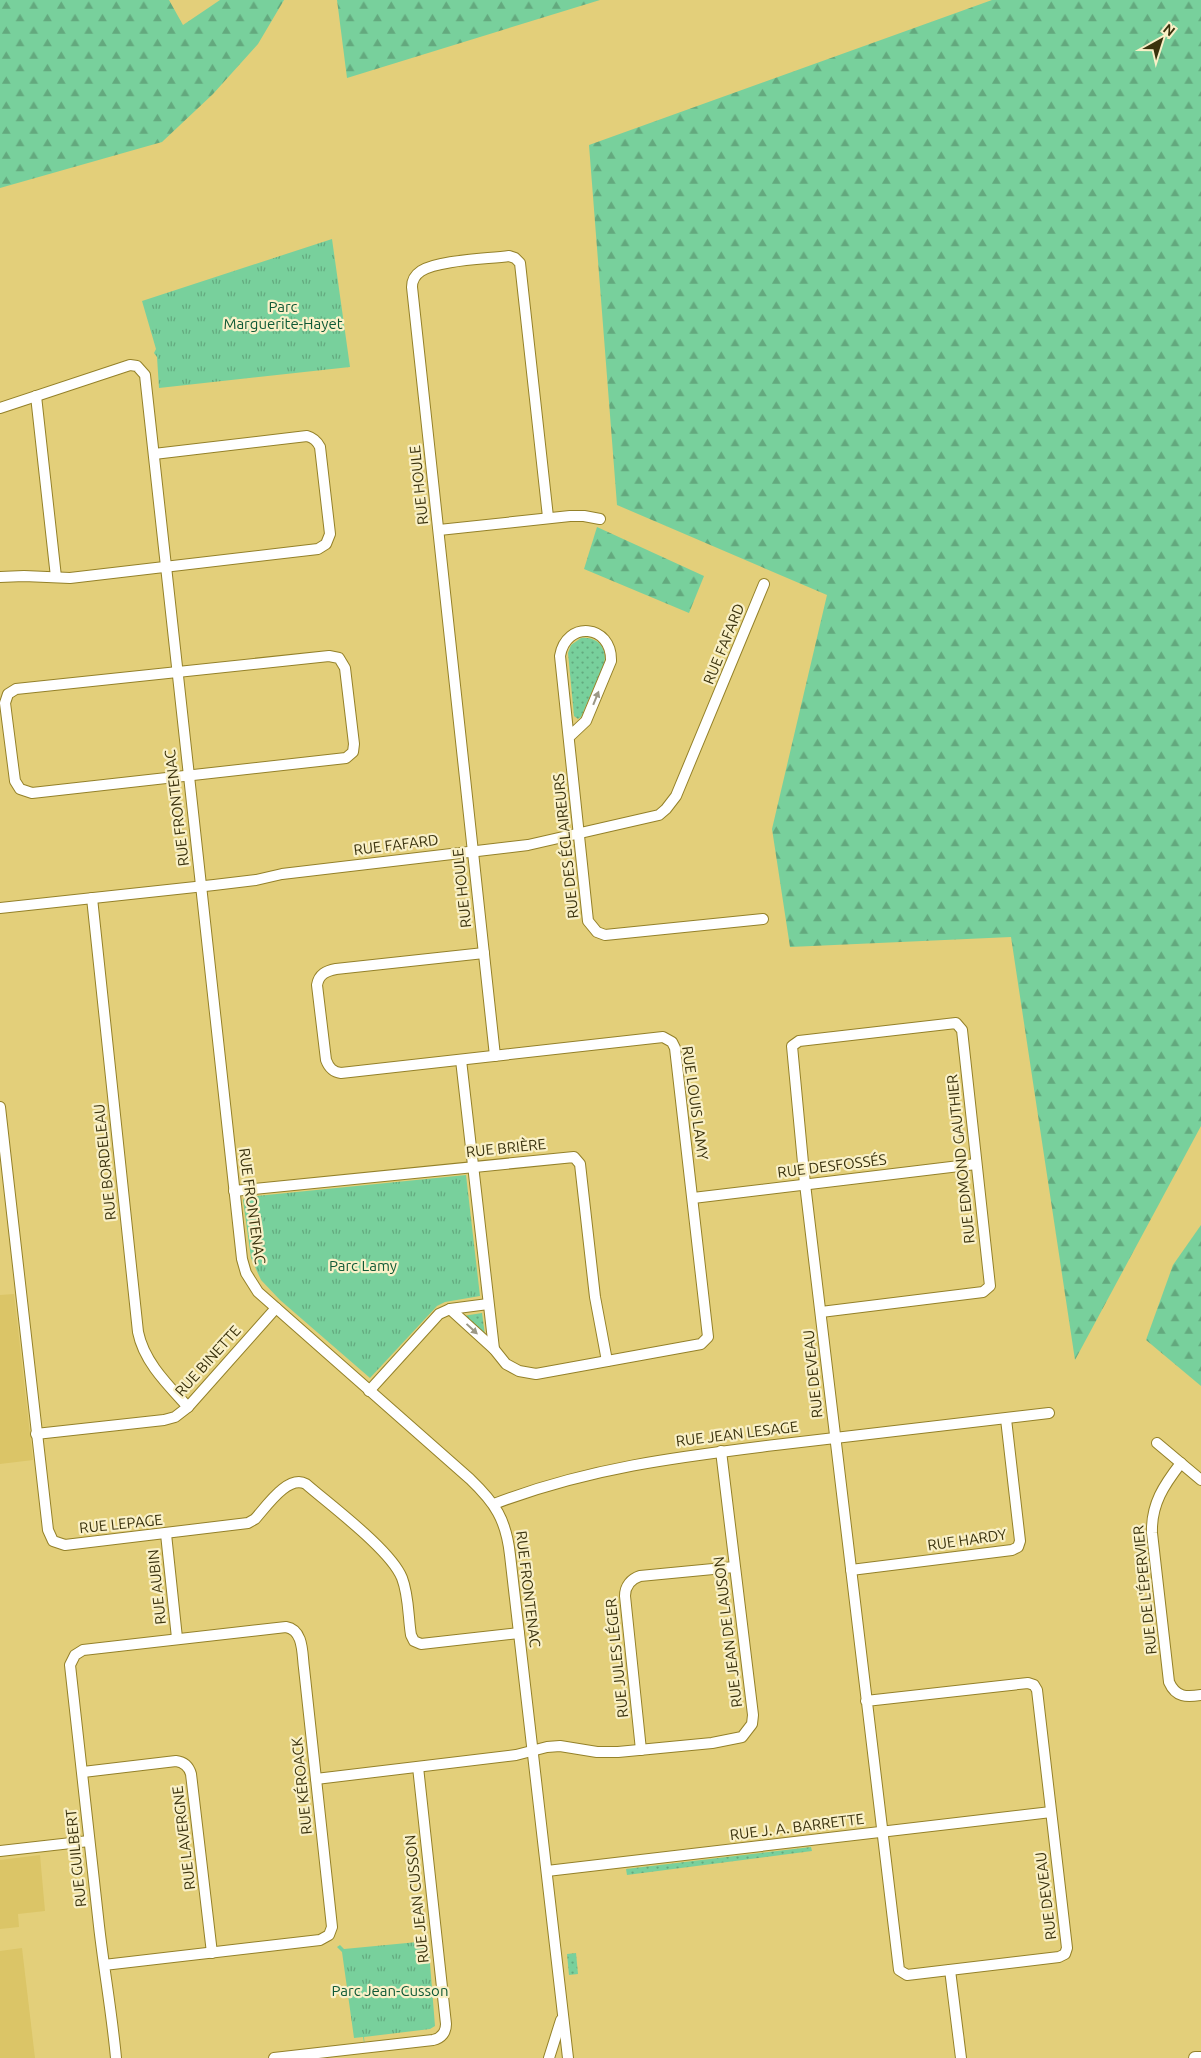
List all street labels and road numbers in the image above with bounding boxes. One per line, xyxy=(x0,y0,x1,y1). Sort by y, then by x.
street label: RUE HOULE xyxy=(406,444,431,526)
street label: RUE FAFARD xyxy=(700,601,747,687)
street label: RUE FRONTENAC xyxy=(161,749,192,867)
street label: RUE DES ÉCLAIREURS xyxy=(549,773,582,919)
street label: RUE FAFARD xyxy=(352,831,439,858)
street label: RUE HOULE xyxy=(449,847,474,929)
street label: RUE LOUIS LAMY xyxy=(679,1045,712,1161)
street label: RUE EDMOND GAUTHIER xyxy=(943,1074,978,1245)
street label: RUE BORDELEAU xyxy=(90,1103,119,1221)
street label: RUE BRIÈRE xyxy=(465,1135,547,1160)
street label: RUE FRONTENAC xyxy=(236,1147,269,1265)
street label: RUE DESFOSSÉS xyxy=(776,1150,888,1181)
street label: RUE BINETTE xyxy=(171,1322,244,1400)
street label: RUE DEVEAU xyxy=(799,1329,826,1419)
street label: RUE JEAN LESAGE xyxy=(675,1418,799,1449)
street label: RUE LEPAGE xyxy=(78,1511,164,1536)
street label: RUE HARDY xyxy=(926,1525,1008,1553)
street label: RUE DE L'ÉPERVIER xyxy=(1129,1525,1160,1655)
street label: RUE FRONTENAC xyxy=(513,1530,544,1648)
street label: RUE AUBIN xyxy=(144,1549,169,1625)
street label: RUE JEAN DE LAUSON xyxy=(710,1556,745,1709)
street label: RUE JULES LÉGER xyxy=(602,1598,631,1719)
street label: RUE KÉROACK xyxy=(288,1737,315,1836)
street label: RUE LAVERGNE xyxy=(169,1785,198,1891)
street label: RUE GUILBERT xyxy=(62,1807,89,1908)
street label: RUE J. A. BARRETTE xyxy=(729,1810,865,1843)
street label: RUE JEAN CUSSON xyxy=(401,1834,432,1964)
street label: RUE DEVEAU xyxy=(1032,1851,1059,1941)

